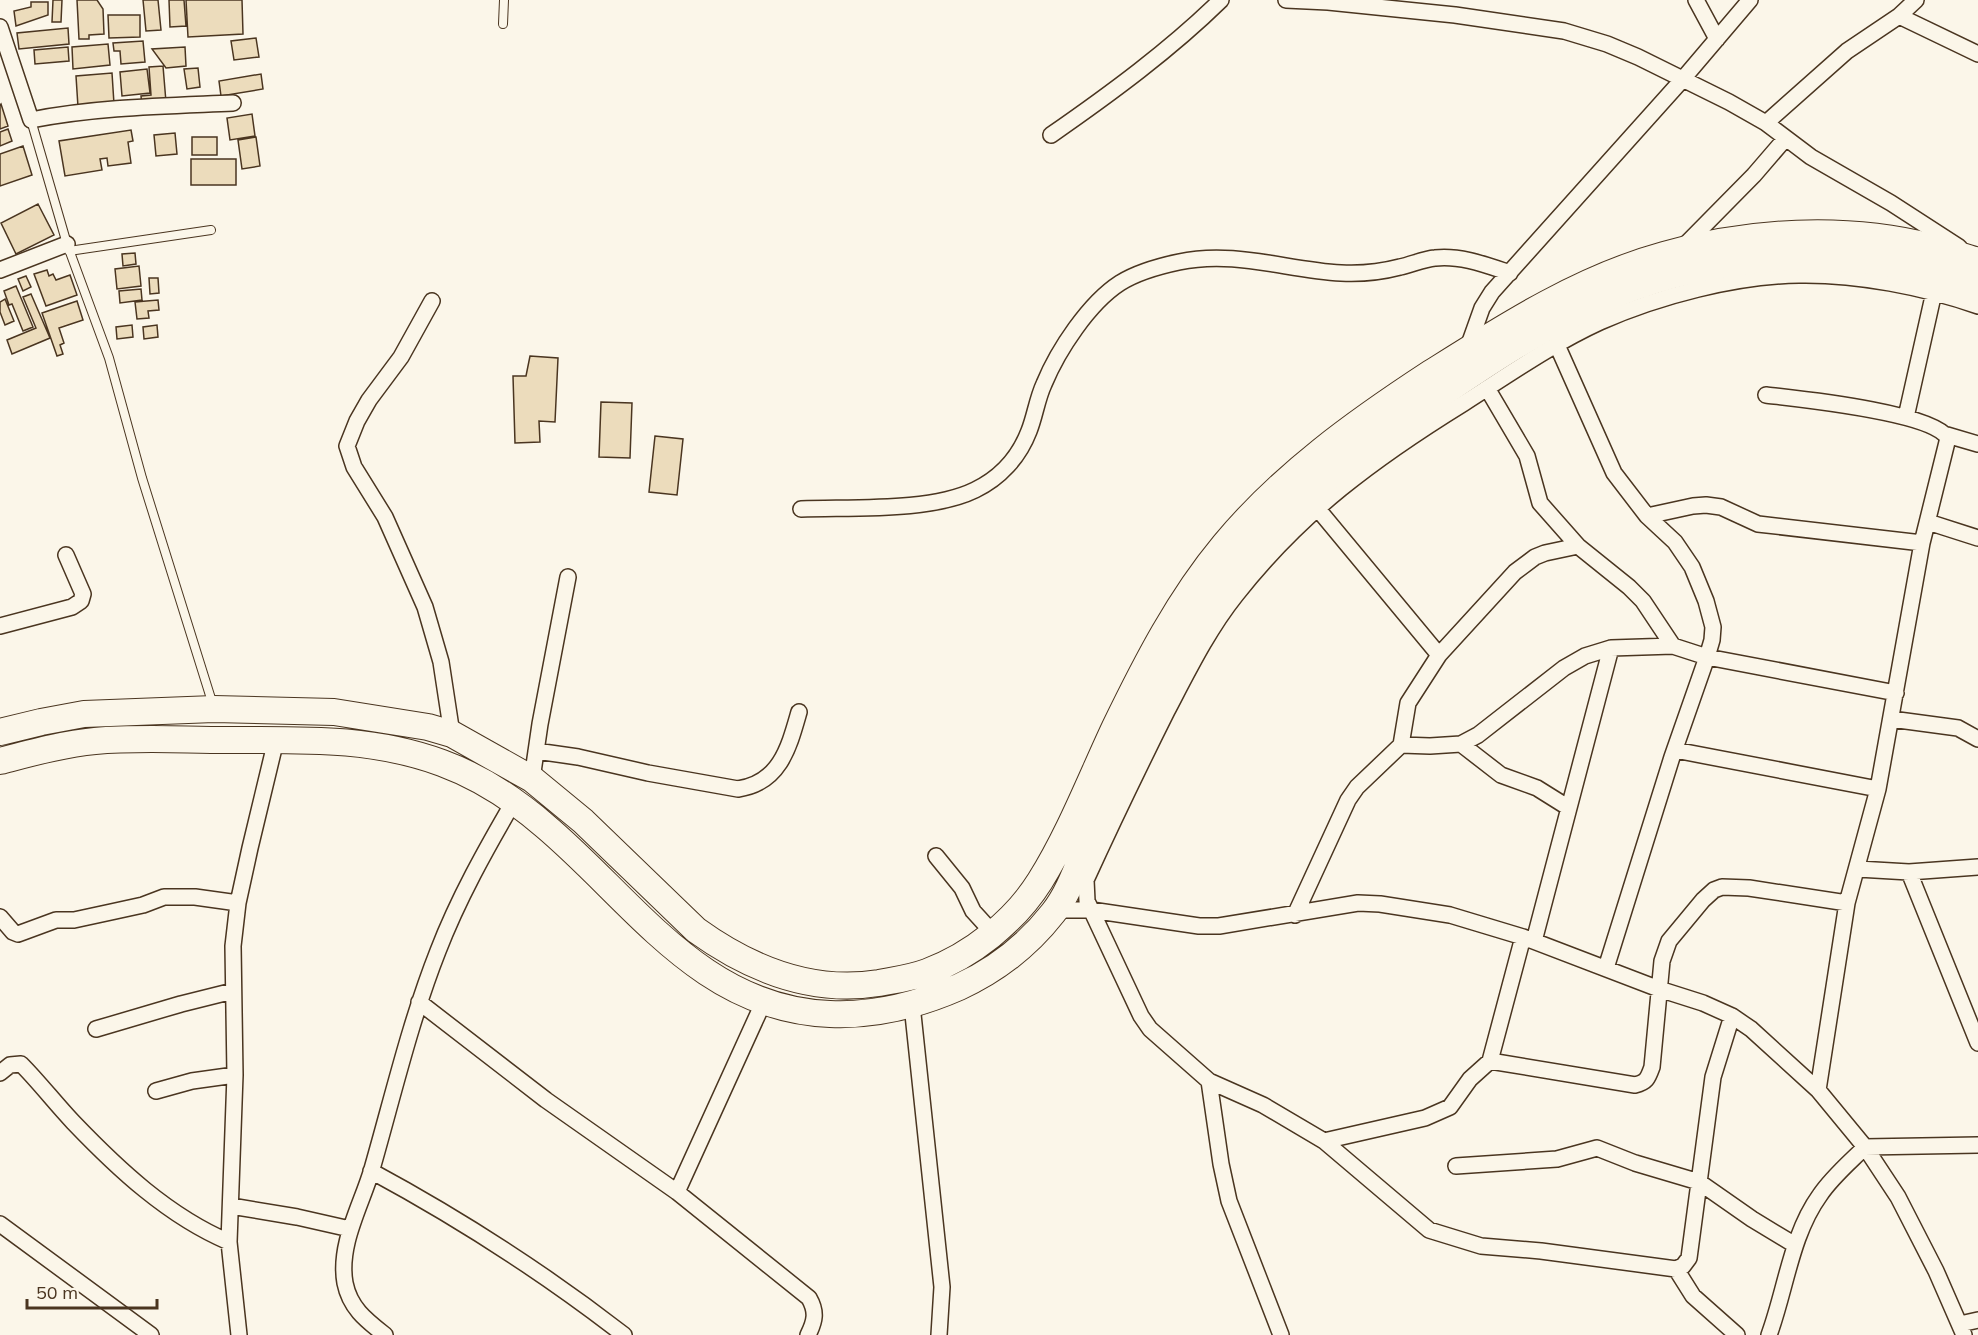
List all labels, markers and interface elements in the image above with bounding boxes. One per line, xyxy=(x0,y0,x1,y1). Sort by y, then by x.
scale bar xyxy=(27,1272,158,1310)
text: 50 m xyxy=(36,1281,78,1304)

